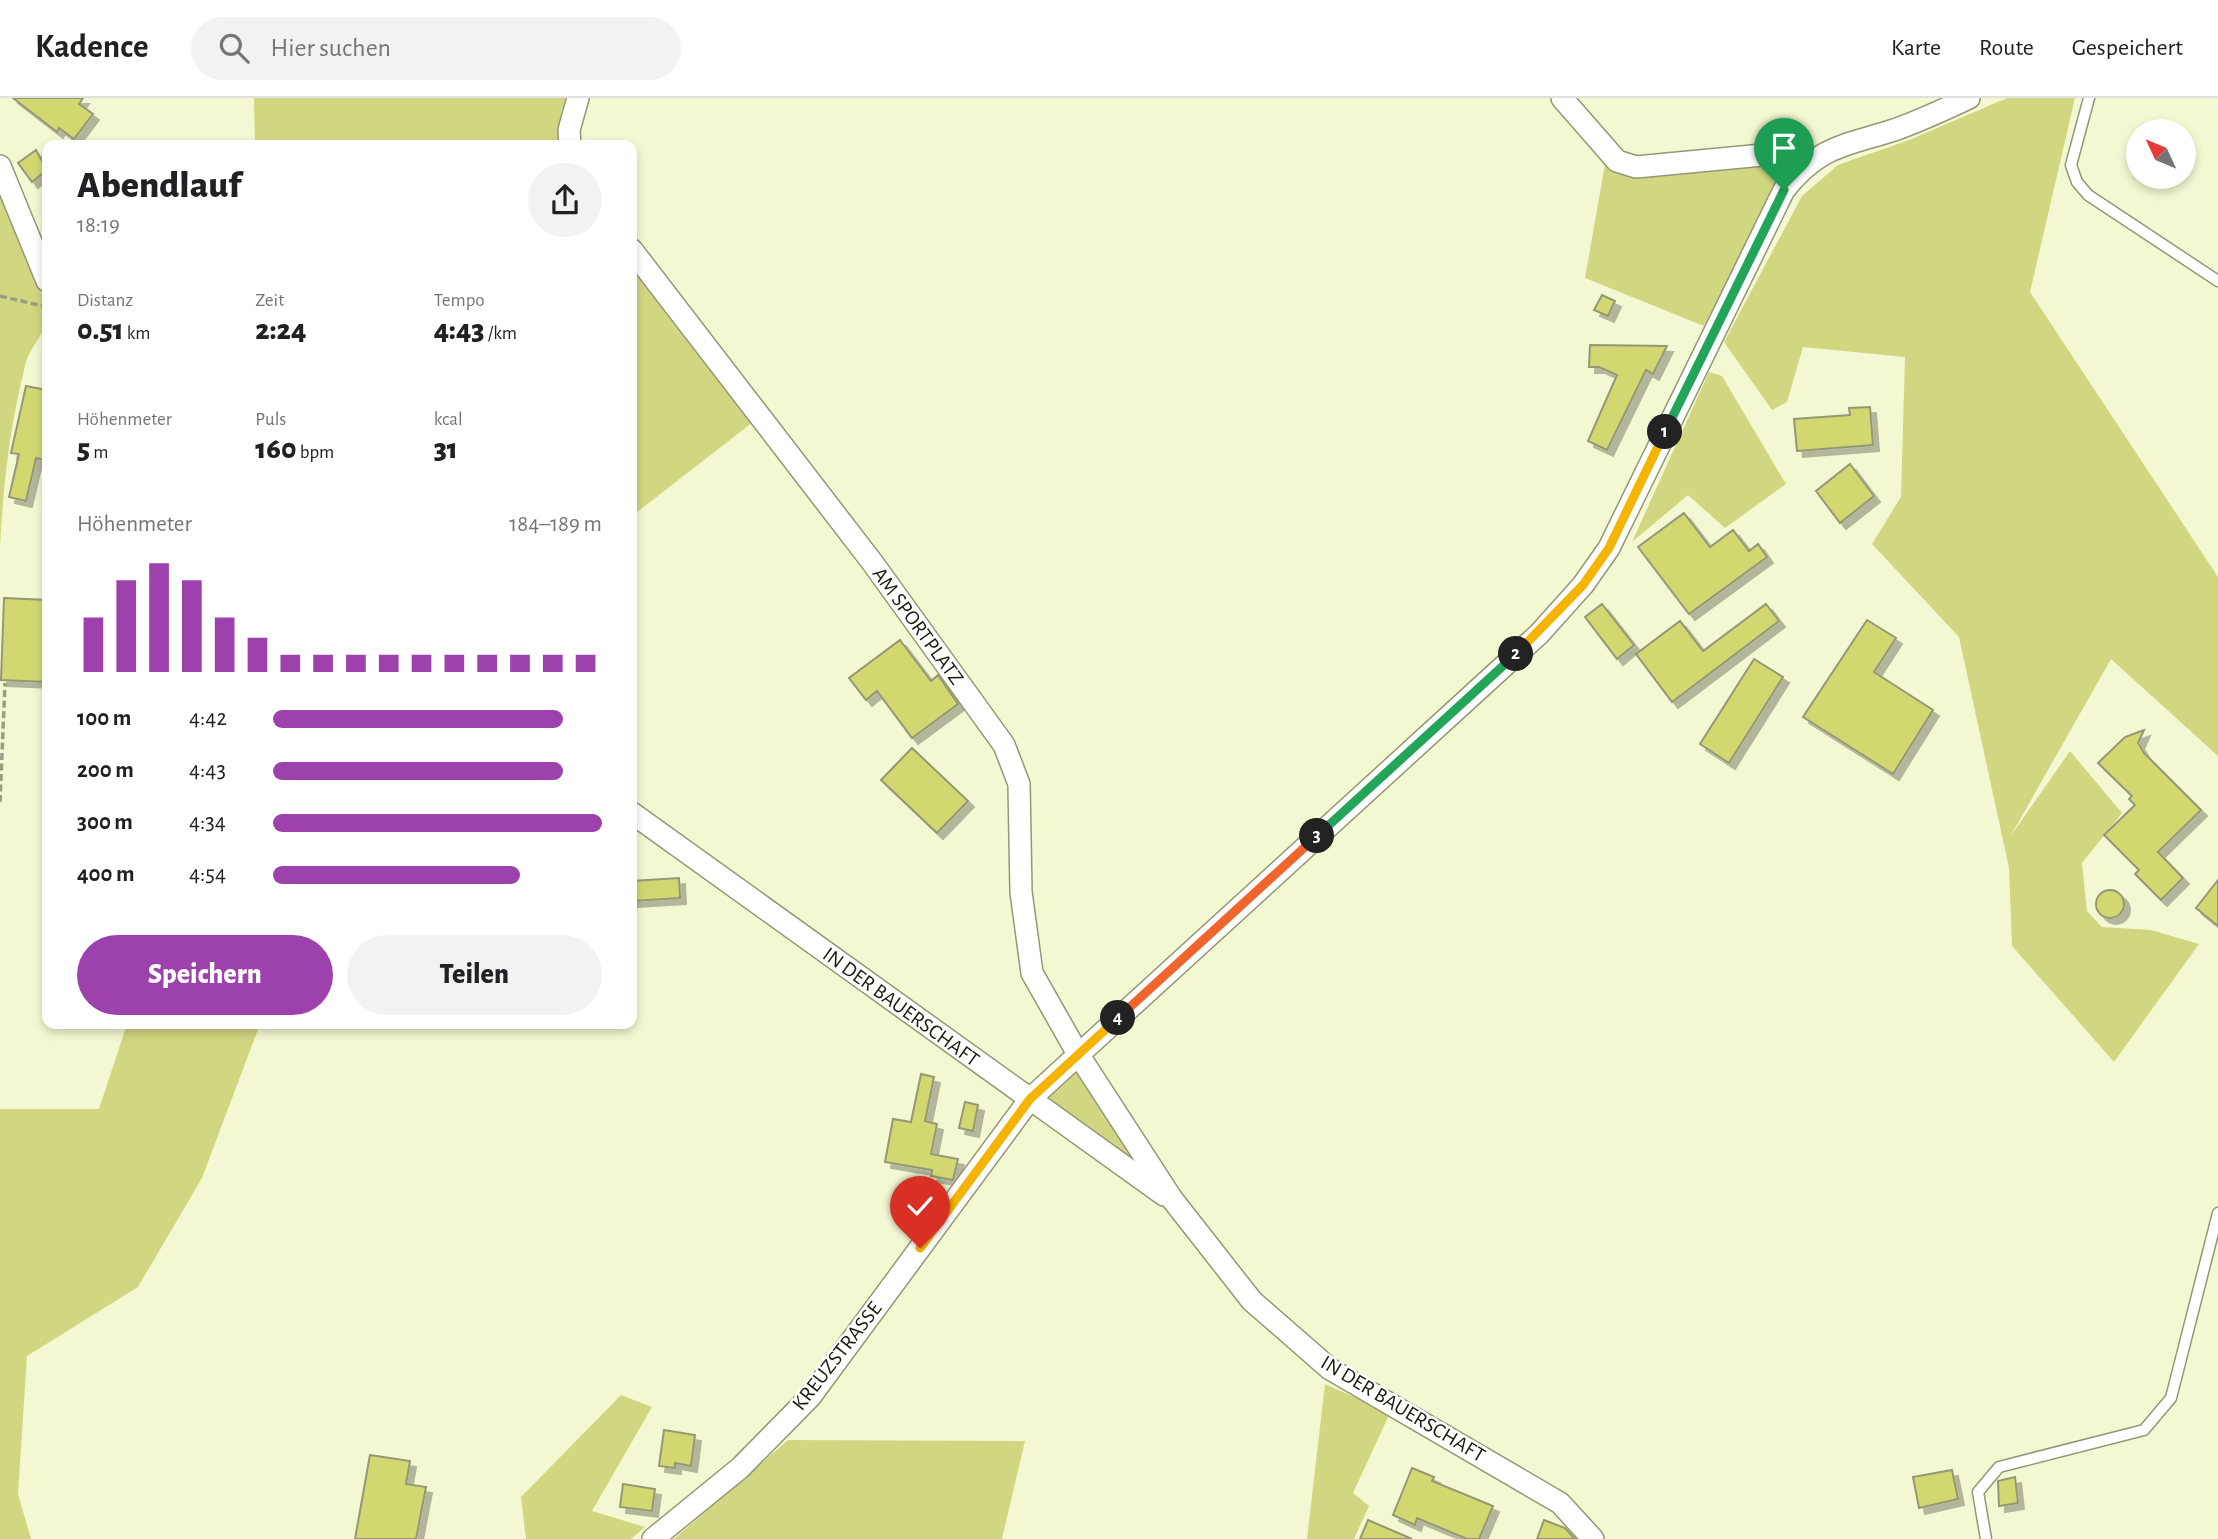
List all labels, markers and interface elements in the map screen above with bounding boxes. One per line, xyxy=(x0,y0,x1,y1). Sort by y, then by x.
search box xyxy=(191,17,681,80)
icon: search xyxy=(215,29,253,67)
text: Kadence xyxy=(35,31,149,64)
text: Hier suchen xyxy=(271,35,391,61)
text: Karte xyxy=(1891,36,1941,60)
text: Route xyxy=(1979,36,2034,60)
text: Gespeichert xyxy=(2072,36,2183,60)
pin xyxy=(1754,118,1814,190)
north arrow xyxy=(2126,119,2196,189)
map controls xyxy=(2126,119,2196,189)
icon: arrive xyxy=(1765,129,1803,167)
button: share xyxy=(528,163,602,237)
text: Abendlauf xyxy=(77,167,241,205)
text: 18:19 xyxy=(77,214,120,237)
text: Distanz xyxy=(77,291,133,310)
text: Zeit xyxy=(255,291,284,310)
text: Tempo xyxy=(434,291,485,310)
text: 0.51 xyxy=(77,315,124,345)
text: 2:24 xyxy=(255,315,306,345)
text: 4:43 xyxy=(434,315,485,345)
text: km xyxy=(124,324,151,343)
text: /km xyxy=(485,324,517,343)
text: Höhenmeter xyxy=(77,410,172,429)
text: Puls xyxy=(255,410,286,429)
text: kcal xyxy=(434,410,463,429)
pin: 1 xyxy=(1648,414,1682,450)
text: 1 xyxy=(1661,422,1668,441)
text: 5 xyxy=(77,434,90,464)
text: 160 xyxy=(255,434,297,464)
text: 31 xyxy=(434,434,458,464)
text: m xyxy=(90,443,108,462)
text: bpm xyxy=(297,443,334,462)
text: Höhenmeter xyxy=(77,513,192,536)
text: 184–189 m xyxy=(509,513,602,536)
street label: AM SPORTPLATZ xyxy=(868,563,968,689)
pin: 2 xyxy=(1498,636,1534,672)
text: 2 xyxy=(1511,644,1520,663)
text: 100 m xyxy=(77,707,131,730)
text: 4:42 xyxy=(189,707,227,730)
text: 200 m xyxy=(77,759,134,782)
text: 4:43 xyxy=(189,759,226,782)
text: 300 m xyxy=(77,811,133,834)
text: 4:34 xyxy=(189,811,226,834)
pin: 3 xyxy=(1300,818,1334,854)
text: 3 xyxy=(1312,826,1321,845)
text: 400 m xyxy=(77,863,135,886)
text: 4:54 xyxy=(189,863,226,886)
button: Speichern xyxy=(77,935,333,1015)
button: Teilen xyxy=(347,935,602,1015)
street label: IN DER BAUERSCHAFT xyxy=(819,943,983,1071)
pin: 4 xyxy=(1100,1000,1136,1035)
text: 4 xyxy=(1113,1008,1122,1027)
pin xyxy=(890,1176,950,1248)
icon: check xyxy=(901,1187,939,1225)
street label: KREUZSTRASSE xyxy=(788,1298,886,1414)
street label: IN DER BAUERSCHAFT xyxy=(1317,1352,1489,1466)

